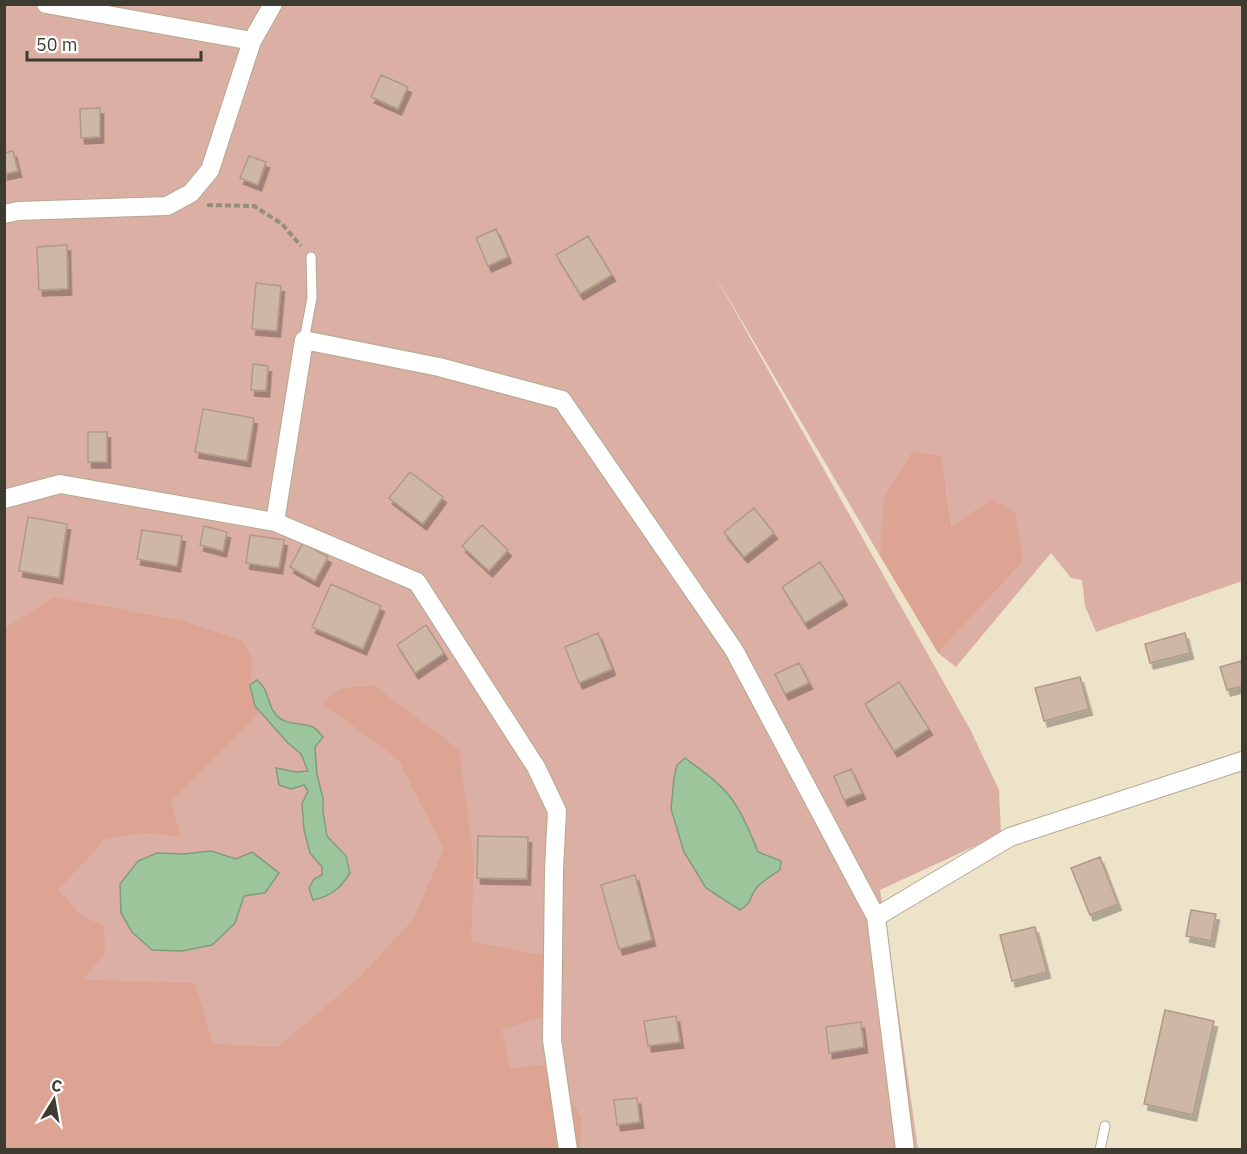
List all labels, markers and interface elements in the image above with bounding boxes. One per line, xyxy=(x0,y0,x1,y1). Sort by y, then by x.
scale bar xyxy=(27,24,201,62)
text: 50 m xyxy=(36,33,78,56)
north arrow xyxy=(24,1070,84,1130)
text: С xyxy=(50,1074,64,1096)

